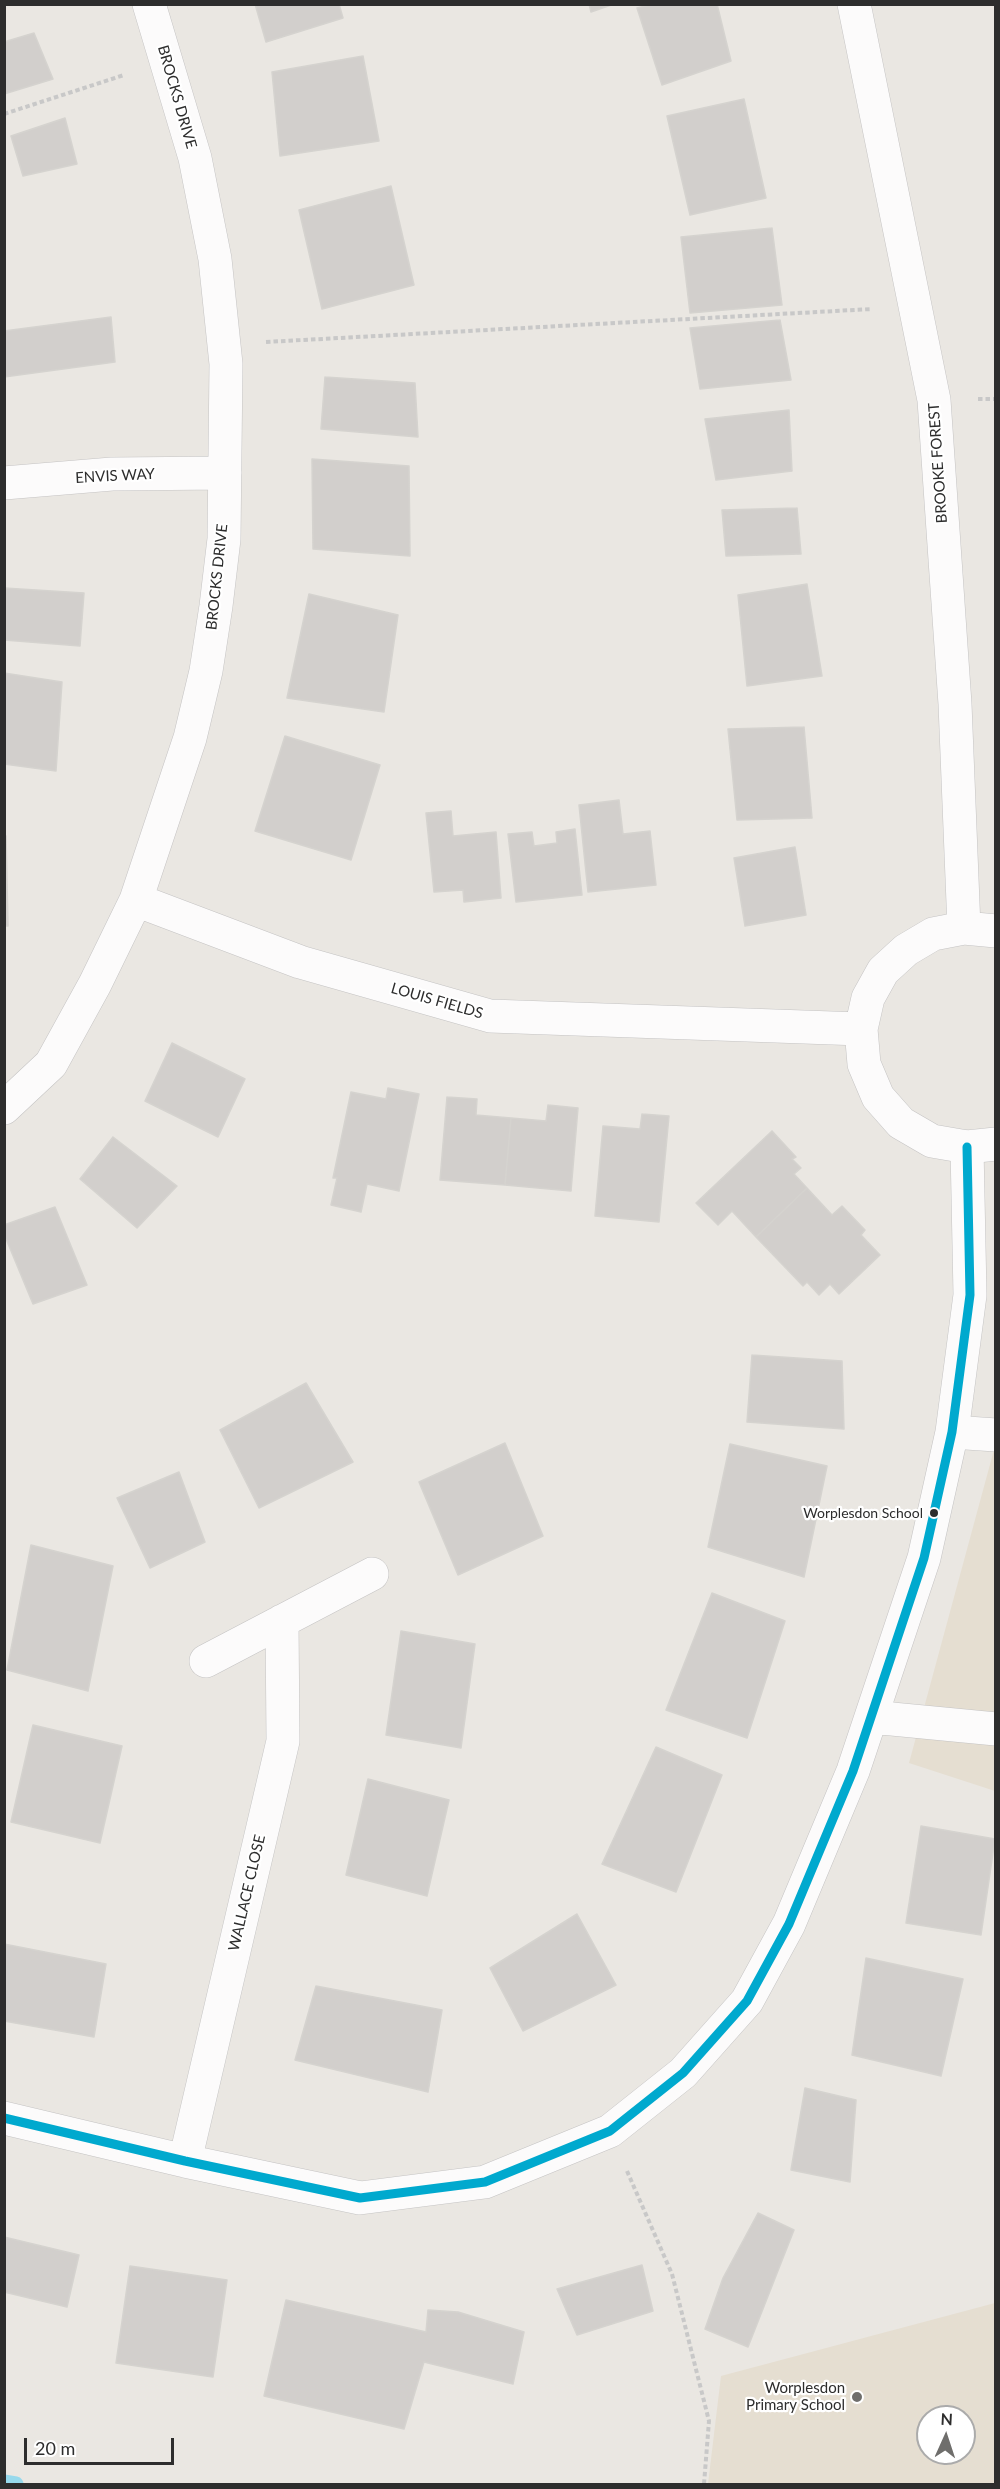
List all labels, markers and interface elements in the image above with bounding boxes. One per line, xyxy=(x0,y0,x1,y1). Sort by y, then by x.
street label: BROCKS DRIVE xyxy=(154,43,200,151)
street label: BROOKE FOREST xyxy=(925,402,951,524)
street label: ENVIS WAY xyxy=(75,465,155,487)
street label: BROCKS DRIVE xyxy=(202,523,232,631)
street label: LOUIS FIELDS xyxy=(389,979,485,1023)
place label: Worplesdon School xyxy=(803,1505,923,1521)
marker: Worplesdon School xyxy=(928,1507,940,1519)
street label: WALLACE CLOSE xyxy=(225,1833,269,1953)
place label: Worplesdon Primary School xyxy=(746,2379,845,2414)
marker: Worplesdon Primary School xyxy=(850,2390,864,2404)
north arrow xyxy=(916,2405,976,2465)
text: N xyxy=(940,2409,954,2428)
scale bar xyxy=(27,2426,177,2464)
text: 20 m xyxy=(35,2437,75,2459)

